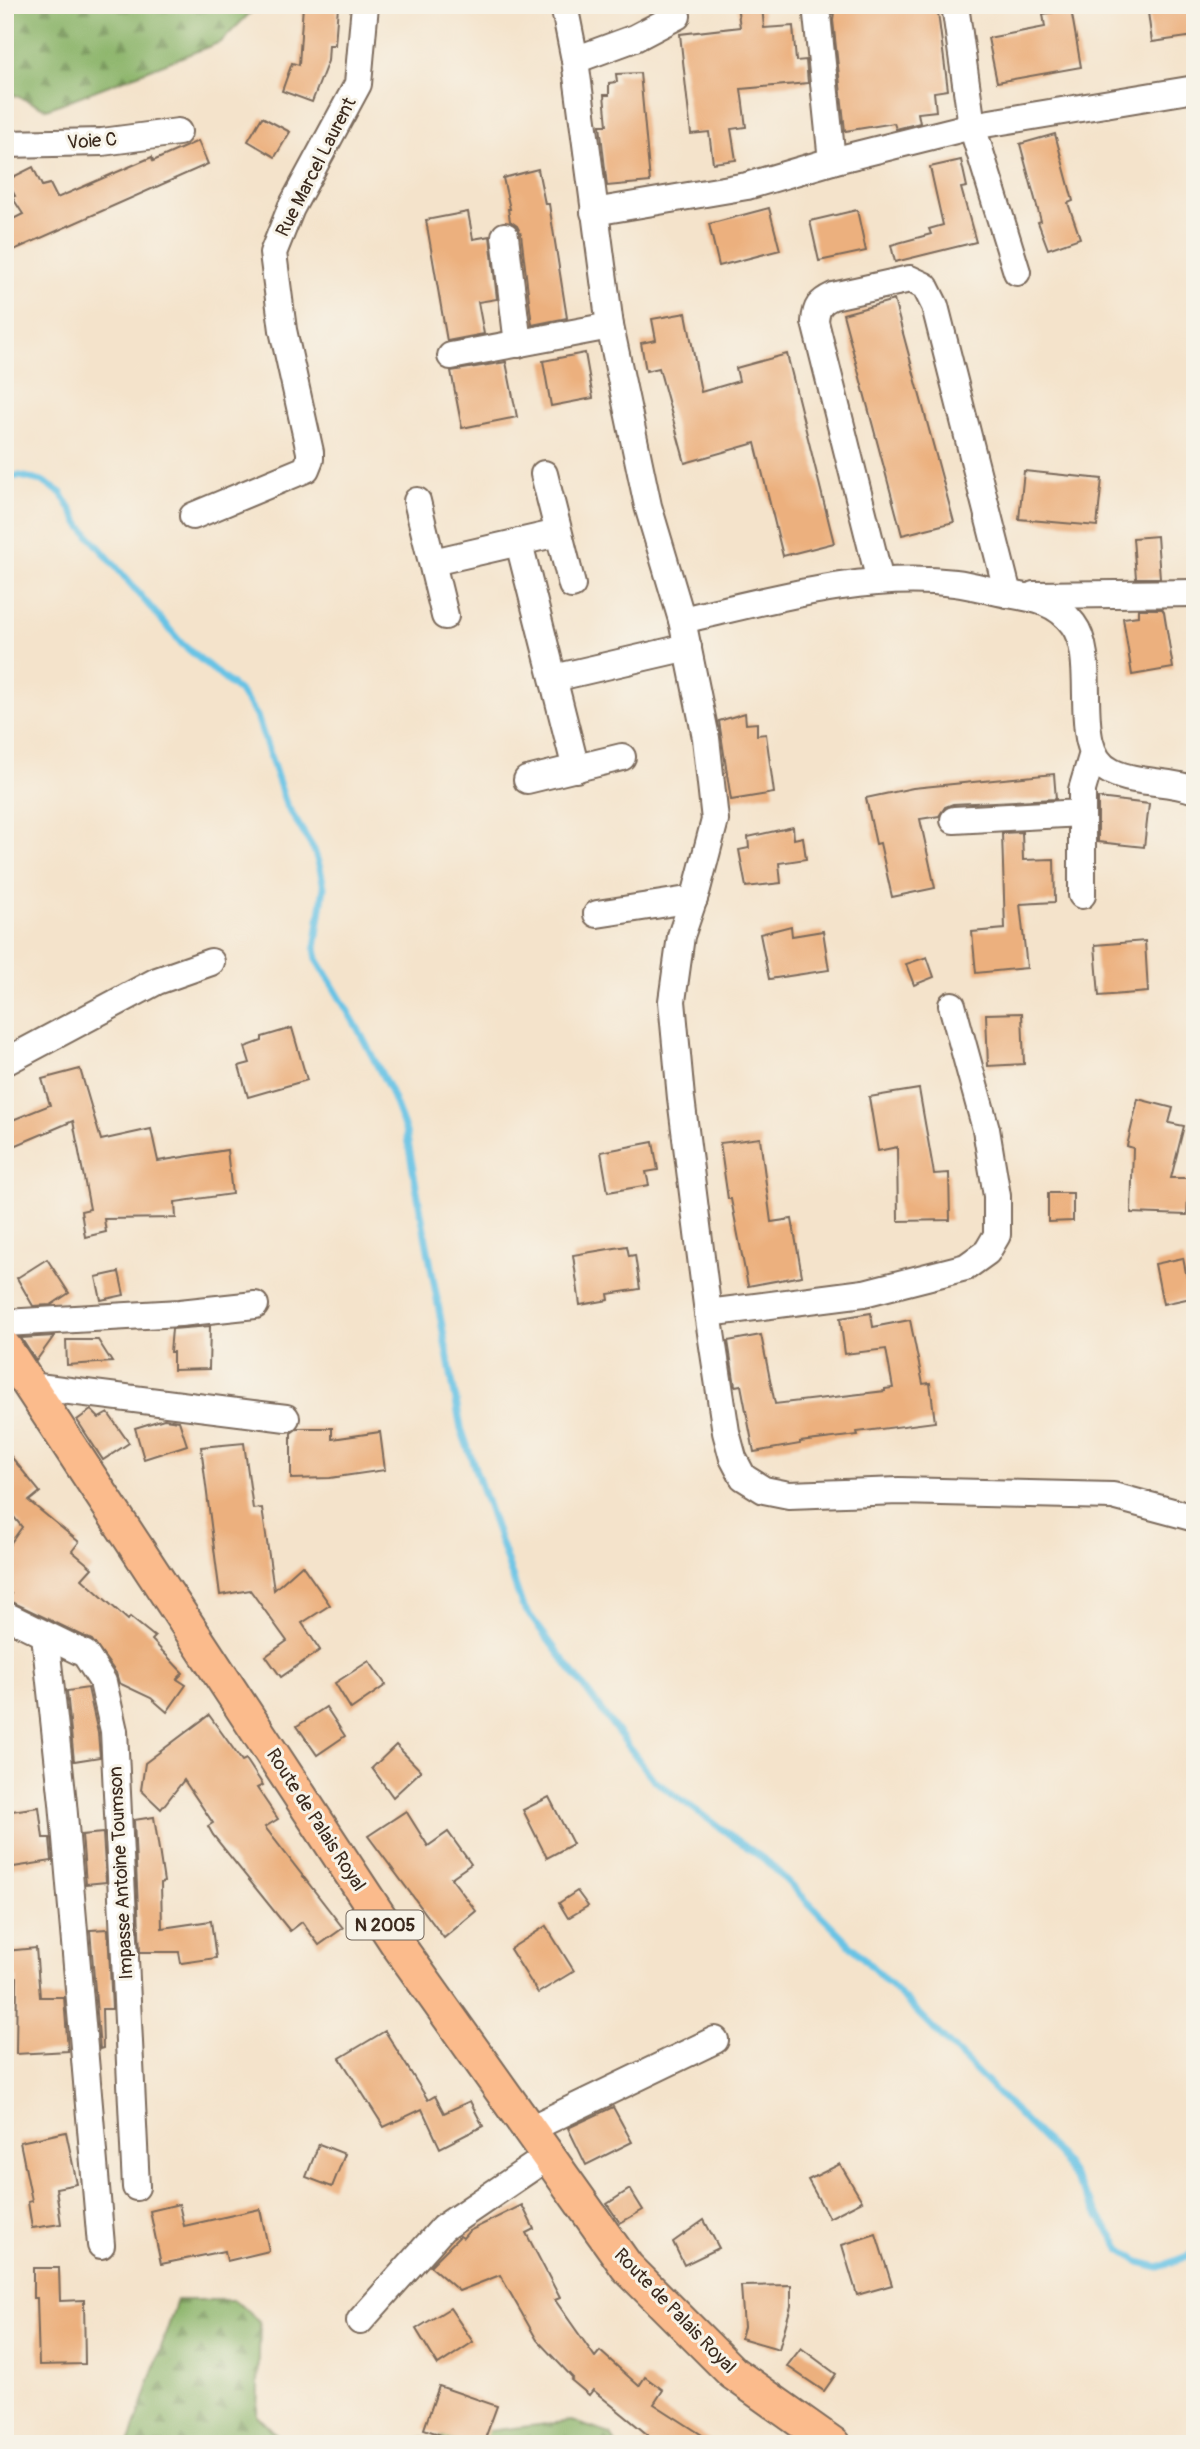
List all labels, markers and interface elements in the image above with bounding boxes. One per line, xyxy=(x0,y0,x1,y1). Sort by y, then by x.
street label: Rue Marcel Laurent xyxy=(270,93,362,241)
street label: Voie C xyxy=(66,127,118,155)
street label: Route de Palais Royal xyxy=(261,1744,371,1896)
street label: Impasse Antoine Toumson xyxy=(103,1766,139,1980)
road number: N 2005 xyxy=(346,1910,424,1940)
street label: Route de Palais Royal xyxy=(609,2243,741,2379)

